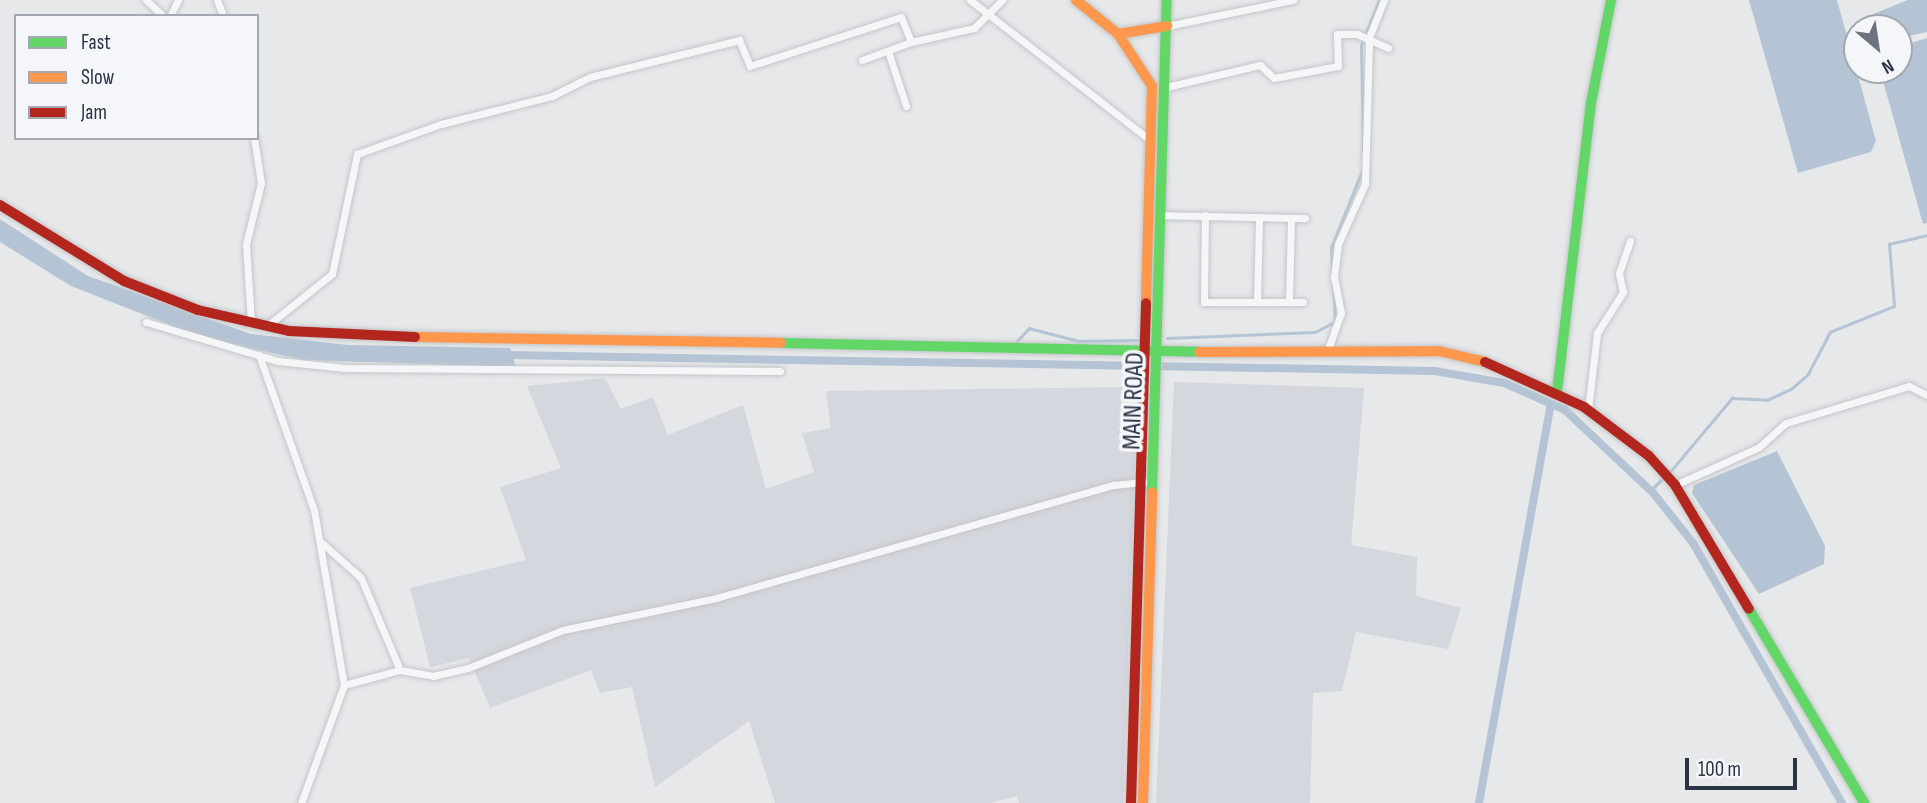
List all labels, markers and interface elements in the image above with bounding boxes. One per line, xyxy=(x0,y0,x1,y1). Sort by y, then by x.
legend xyxy=(14,14,259,140)
north arrow xyxy=(1843,14,1913,84)
text: Fast xyxy=(81,30,111,55)
text: N xyxy=(1877,54,1897,79)
text: Slow xyxy=(81,65,114,90)
text: Jam xyxy=(81,100,107,125)
street label: MAIN ROAD xyxy=(1117,352,1151,450)
scale bar xyxy=(1689,744,1801,788)
text: 100 m xyxy=(1698,757,1741,782)

